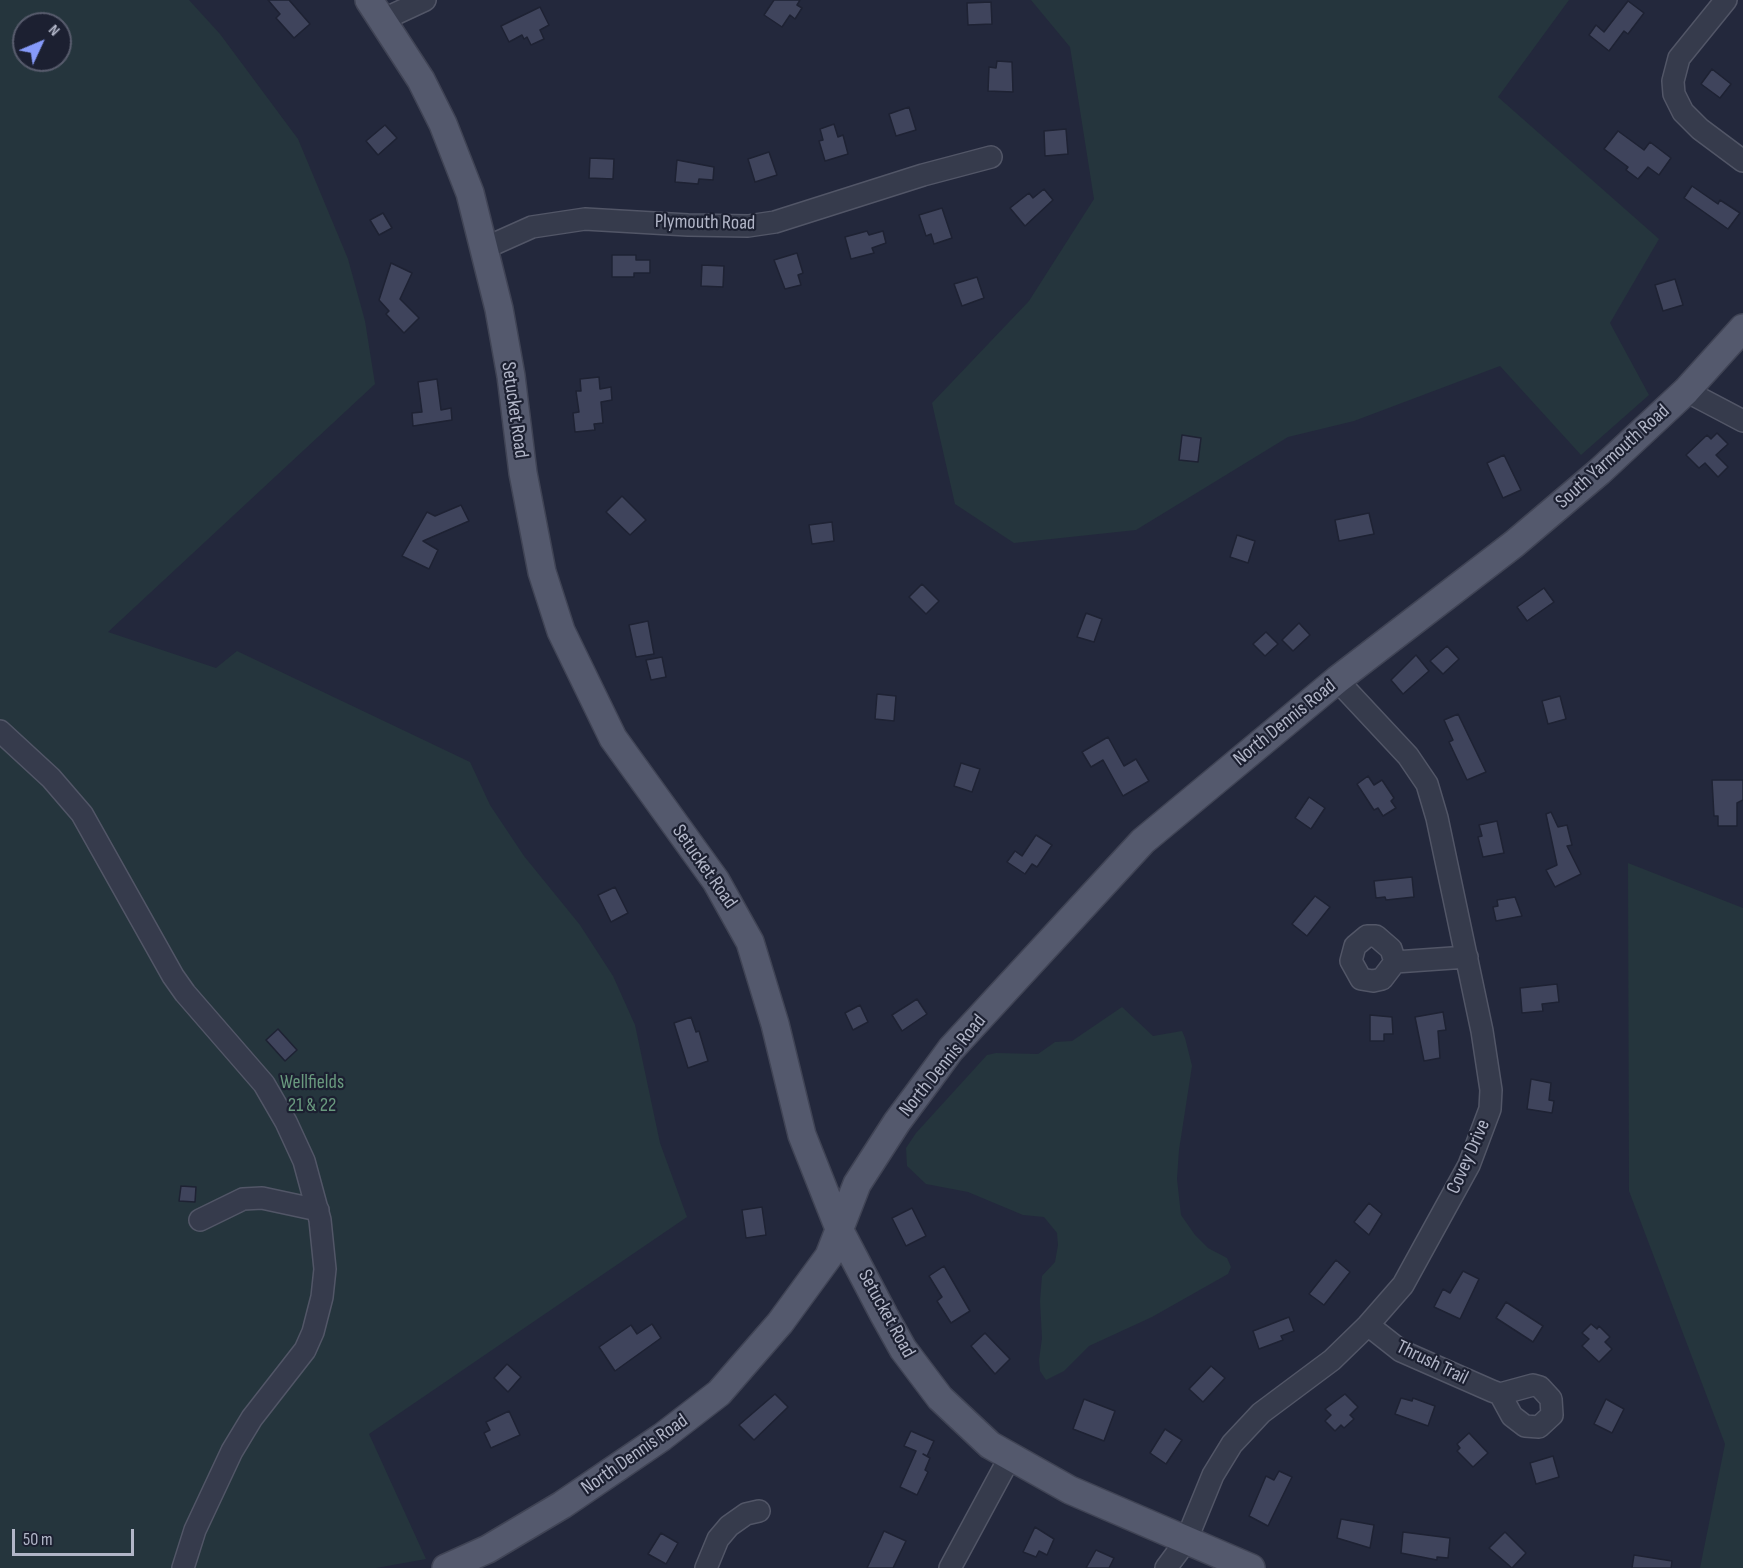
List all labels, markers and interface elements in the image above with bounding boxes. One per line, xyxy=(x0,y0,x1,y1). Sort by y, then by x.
north arrow xyxy=(12,12,72,72)
text: N xyxy=(44,21,64,40)
street label: Plymouth Road xyxy=(655,210,755,236)
street label: Setucket Road xyxy=(495,360,533,460)
street label: South Yarmouth Road xyxy=(1551,400,1675,514)
street label: North Dennis Road xyxy=(1229,674,1341,772)
street label: Setucket Road xyxy=(666,820,742,914)
street label: North Dennis Road xyxy=(894,1010,992,1122)
park label: Wellfields 21 & 22 xyxy=(280,1071,344,1118)
street label: Covey Drive xyxy=(1442,1116,1496,1198)
street label: Setucket Road xyxy=(852,1266,920,1362)
street label: Thrush Trail xyxy=(1392,1335,1472,1391)
street label: North Dennis Road xyxy=(577,1409,693,1501)
scale bar xyxy=(15,1517,136,1555)
text: 50 m xyxy=(23,1529,53,1550)

